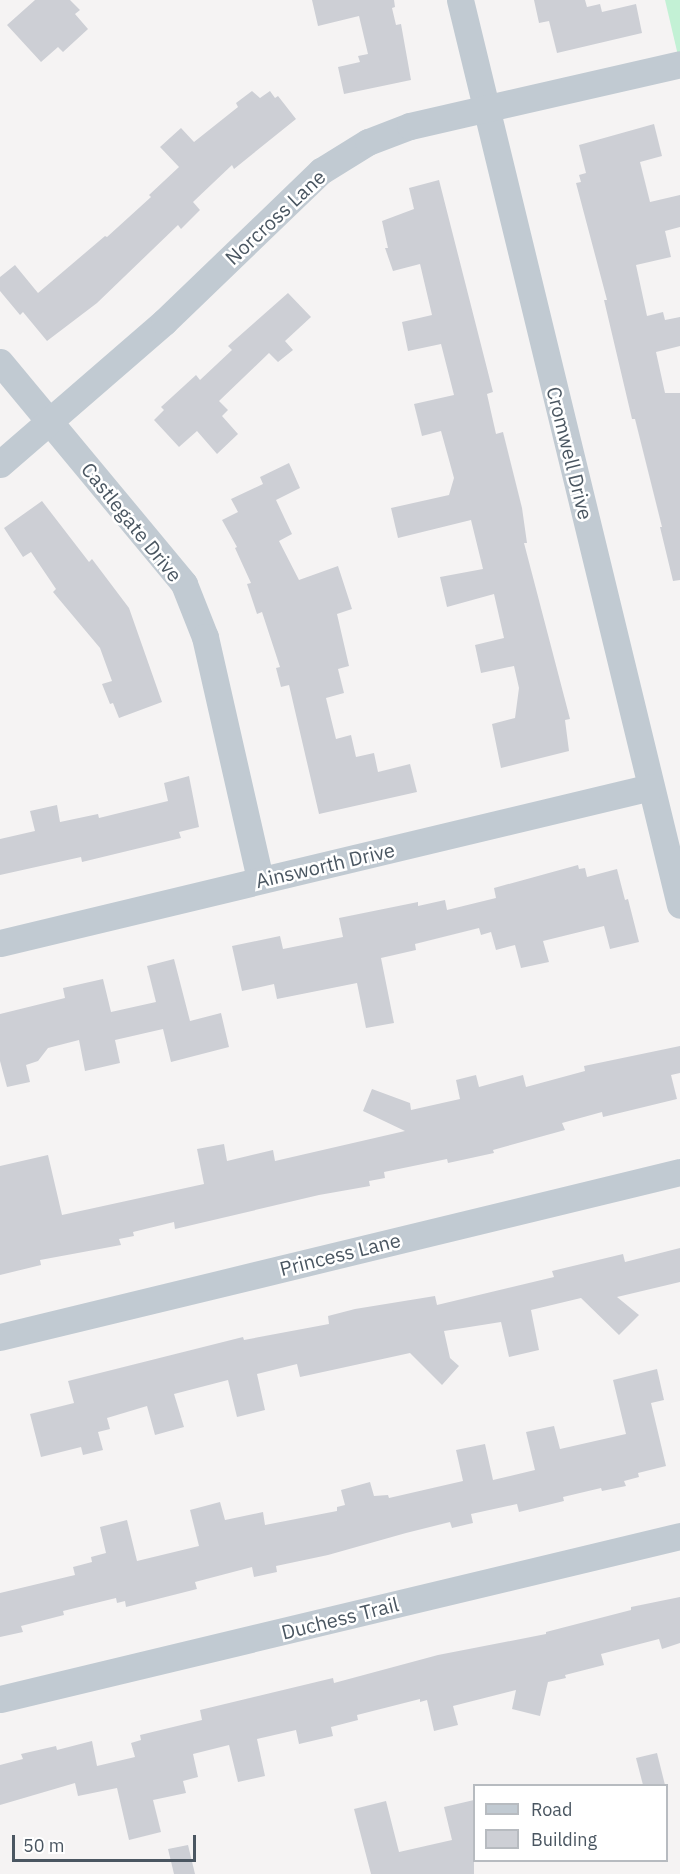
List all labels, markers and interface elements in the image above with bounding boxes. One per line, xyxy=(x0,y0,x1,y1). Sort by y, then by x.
street label: Norcross Lane xyxy=(220,165,330,269)
street label: Cromwell Drive xyxy=(542,384,598,522)
street label: Castlegate Drive xyxy=(77,458,187,586)
street label: Ainsworth Drive xyxy=(253,837,397,893)
street label: Princess Lane xyxy=(277,1227,403,1281)
street label: Duchess Trail xyxy=(279,1592,401,1644)
legend xyxy=(473,1784,668,1862)
text: Road xyxy=(531,1798,572,1821)
scale bar xyxy=(15,1823,200,1861)
text: Building xyxy=(531,1828,597,1851)
text: 50 m xyxy=(23,1834,65,1857)

